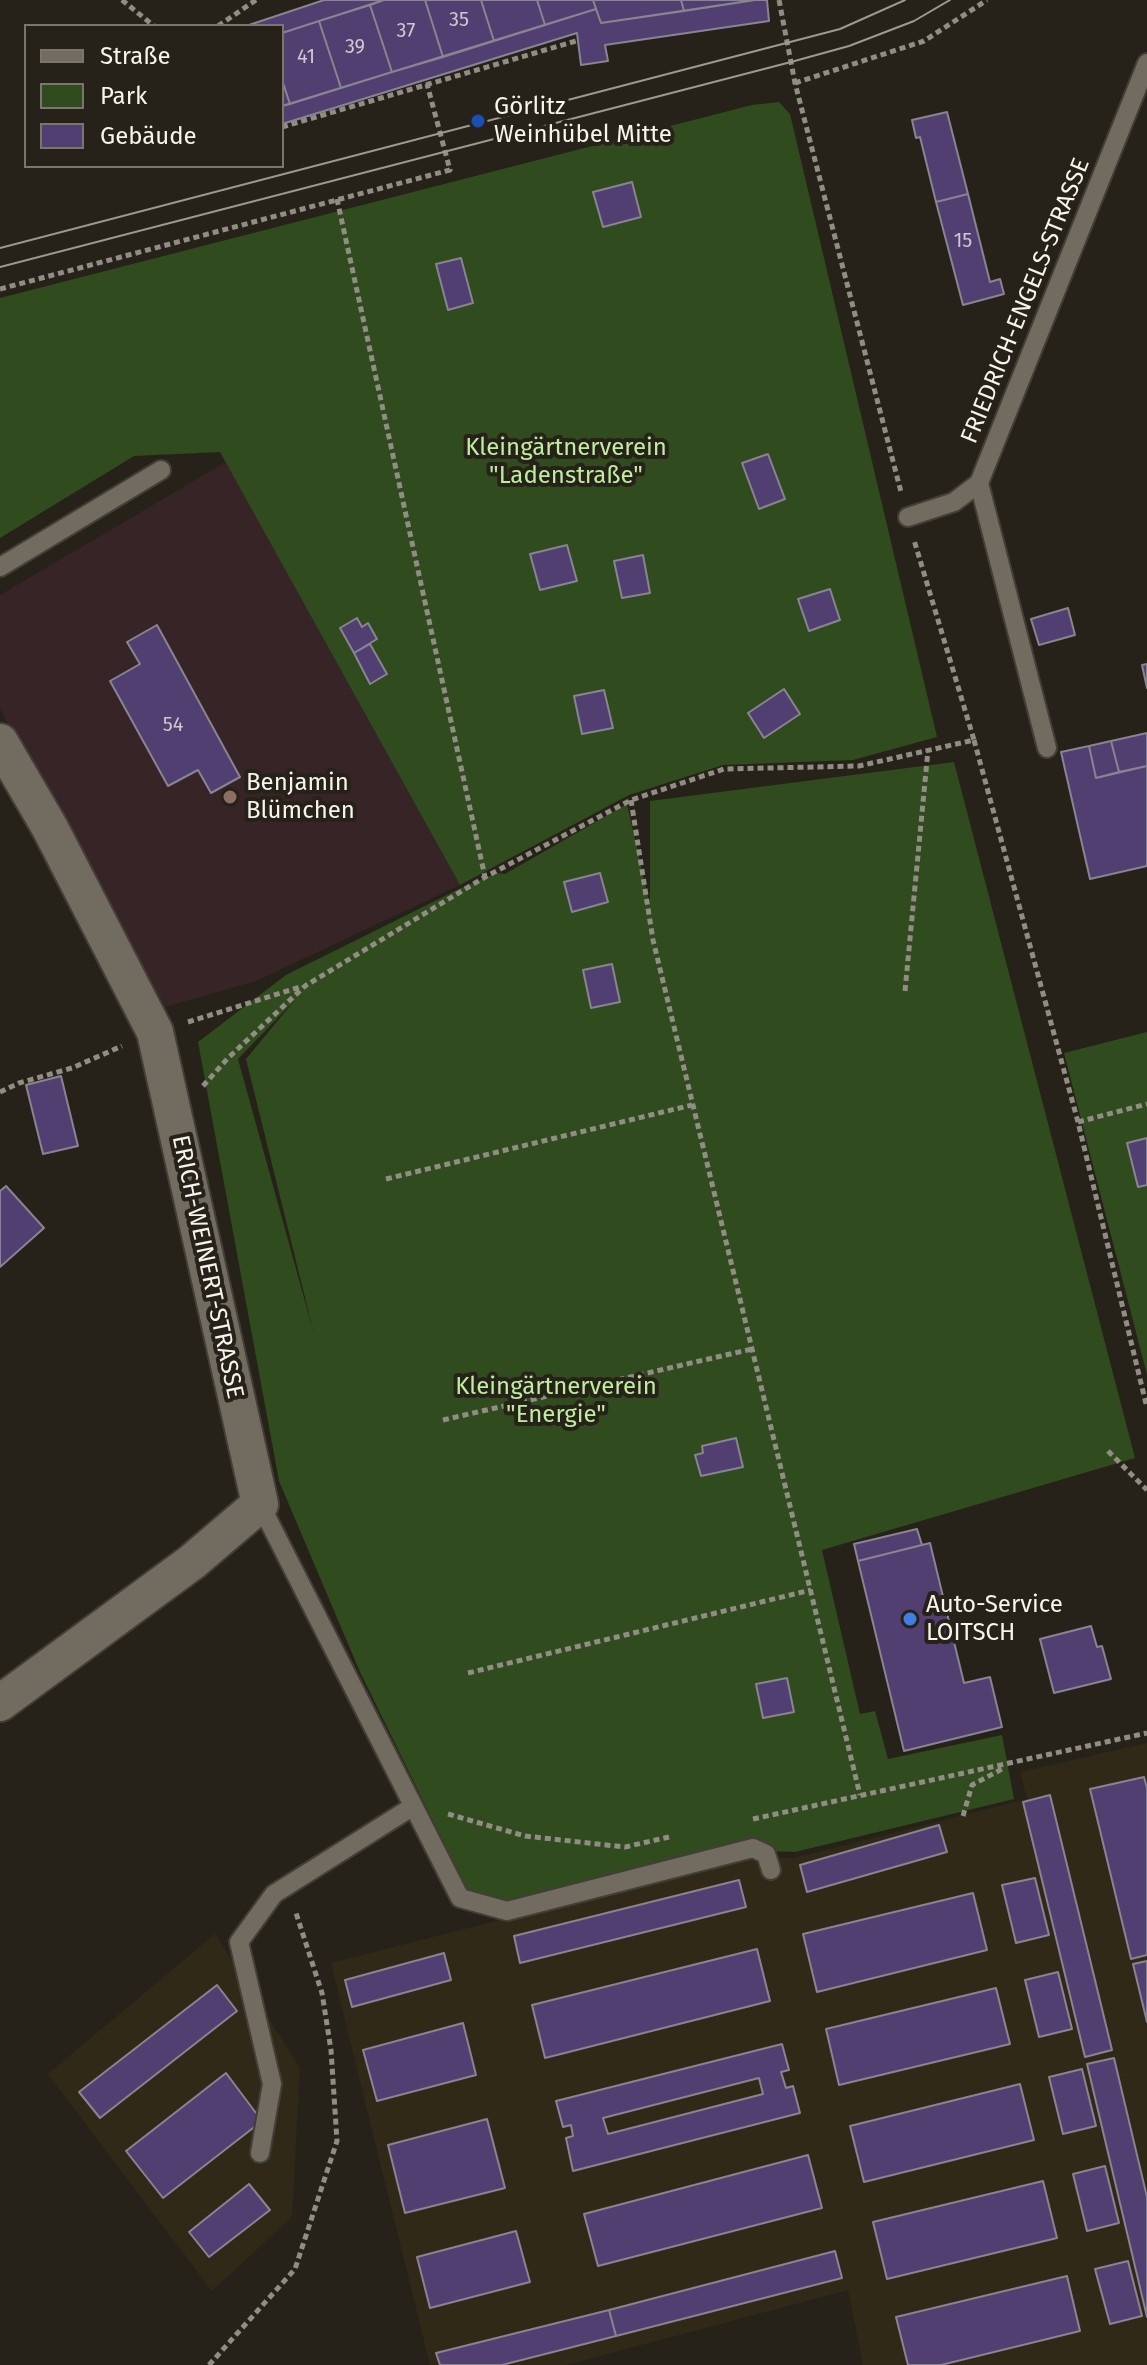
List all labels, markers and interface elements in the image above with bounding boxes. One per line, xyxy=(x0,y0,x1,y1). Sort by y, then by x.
house number: 35 xyxy=(449,8,469,32)
house number: 37 xyxy=(397,19,415,43)
legend xyxy=(24,24,284,168)
house number: 39 xyxy=(345,35,365,59)
text: Straße xyxy=(100,42,171,70)
house number: 41 xyxy=(297,45,315,69)
text: Park xyxy=(100,82,147,110)
place label: Görlitz Weinhübel Mitte xyxy=(494,93,672,149)
marker: Görlitz Weinhübel Mitte xyxy=(469,112,487,130)
text: Gebäude xyxy=(100,122,197,150)
street label: FRIEDRICH-ENGELS-STRASSE xyxy=(955,154,1097,448)
house number: 15 xyxy=(954,229,972,253)
park label: Kleingärtnerverein "Ladenstraße" xyxy=(465,434,667,490)
house number: 54 xyxy=(163,713,183,737)
place label: Benjamin Blümchen xyxy=(246,769,355,825)
marker: Benjamin Blümchen xyxy=(221,788,239,806)
street label: ERICH-WEINERT-STRASSE xyxy=(165,1133,249,1401)
park label: Kleingärtnerverein "Energie" xyxy=(455,1373,657,1429)
place label: Auto-Service LOITSCH xyxy=(926,1591,1063,1647)
marker: Auto-Service LOITSCH xyxy=(901,1610,919,1628)

